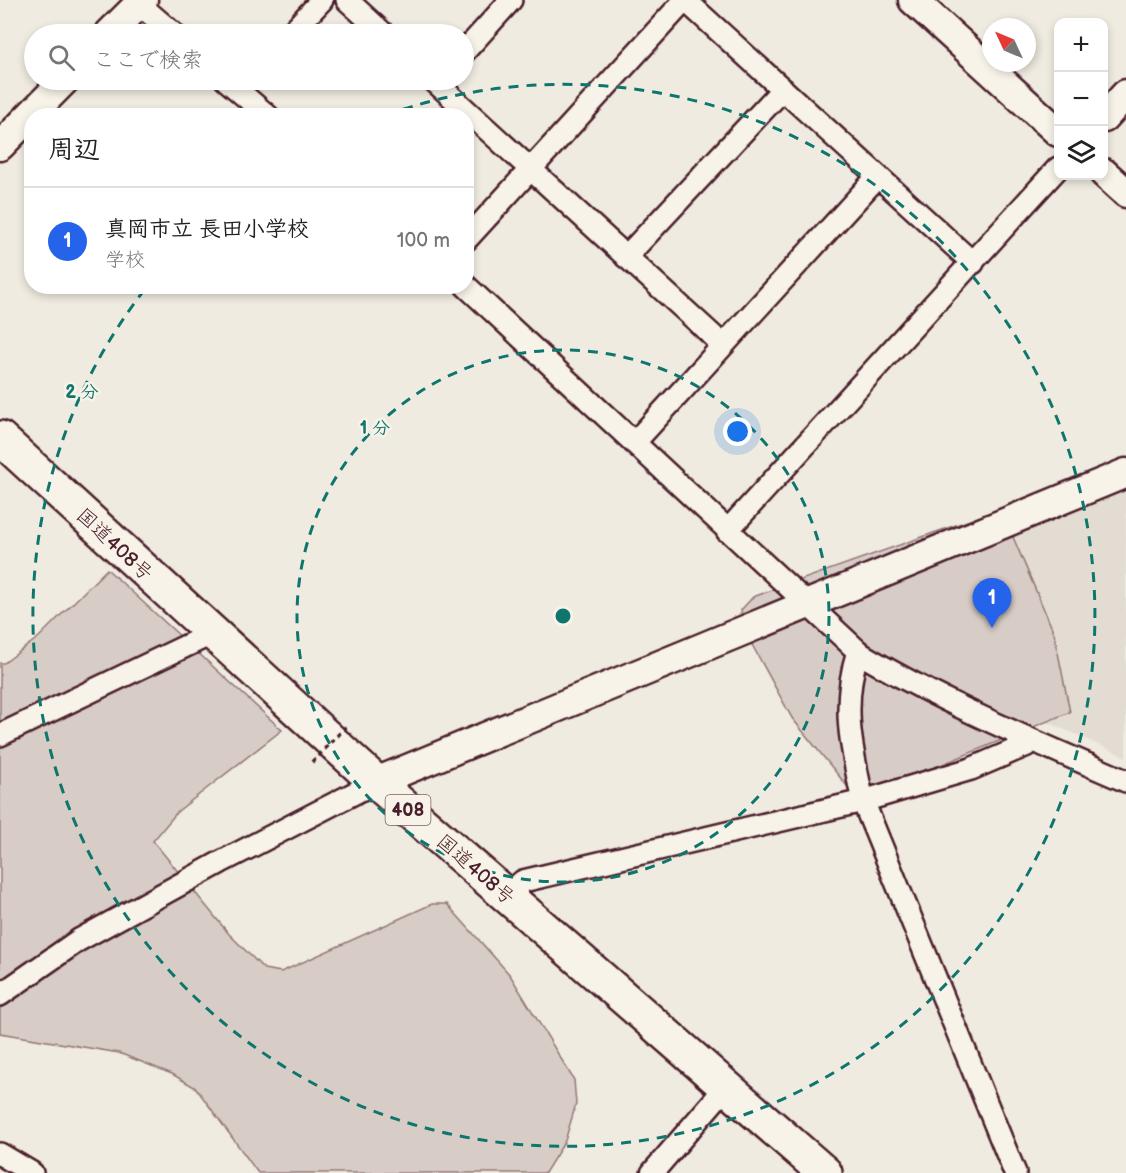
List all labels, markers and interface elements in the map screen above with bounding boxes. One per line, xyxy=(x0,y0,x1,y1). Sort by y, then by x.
north arrow xyxy=(982,18,1036,72)
map controls xyxy=(1054,18,1108,180)
button: + xyxy=(1054,18,1108,72)
search box xyxy=(24,24,474,90)
icon: search xyxy=(45,41,78,74)
text: ここで検索 xyxy=(93,47,203,74)
button: − xyxy=(1054,72,1108,126)
button: layers xyxy=(1054,126,1108,180)
text: 周辺 xyxy=(48,135,100,166)
text: 真岡市立 長田小学校 xyxy=(105,216,309,243)
text: 1 xyxy=(63,229,72,253)
text: 100 m xyxy=(397,229,450,253)
text: 学校 xyxy=(105,248,145,272)
text: 2 分 xyxy=(65,382,99,403)
your location xyxy=(723,417,752,446)
text: 1 分 xyxy=(360,418,390,439)
street label: 国道408号 xyxy=(71,503,157,586)
pin: 1 xyxy=(972,578,1012,628)
centre of rings xyxy=(553,606,573,626)
road number: 408 xyxy=(386,795,430,825)
street label: 国道408号 xyxy=(431,829,519,910)

